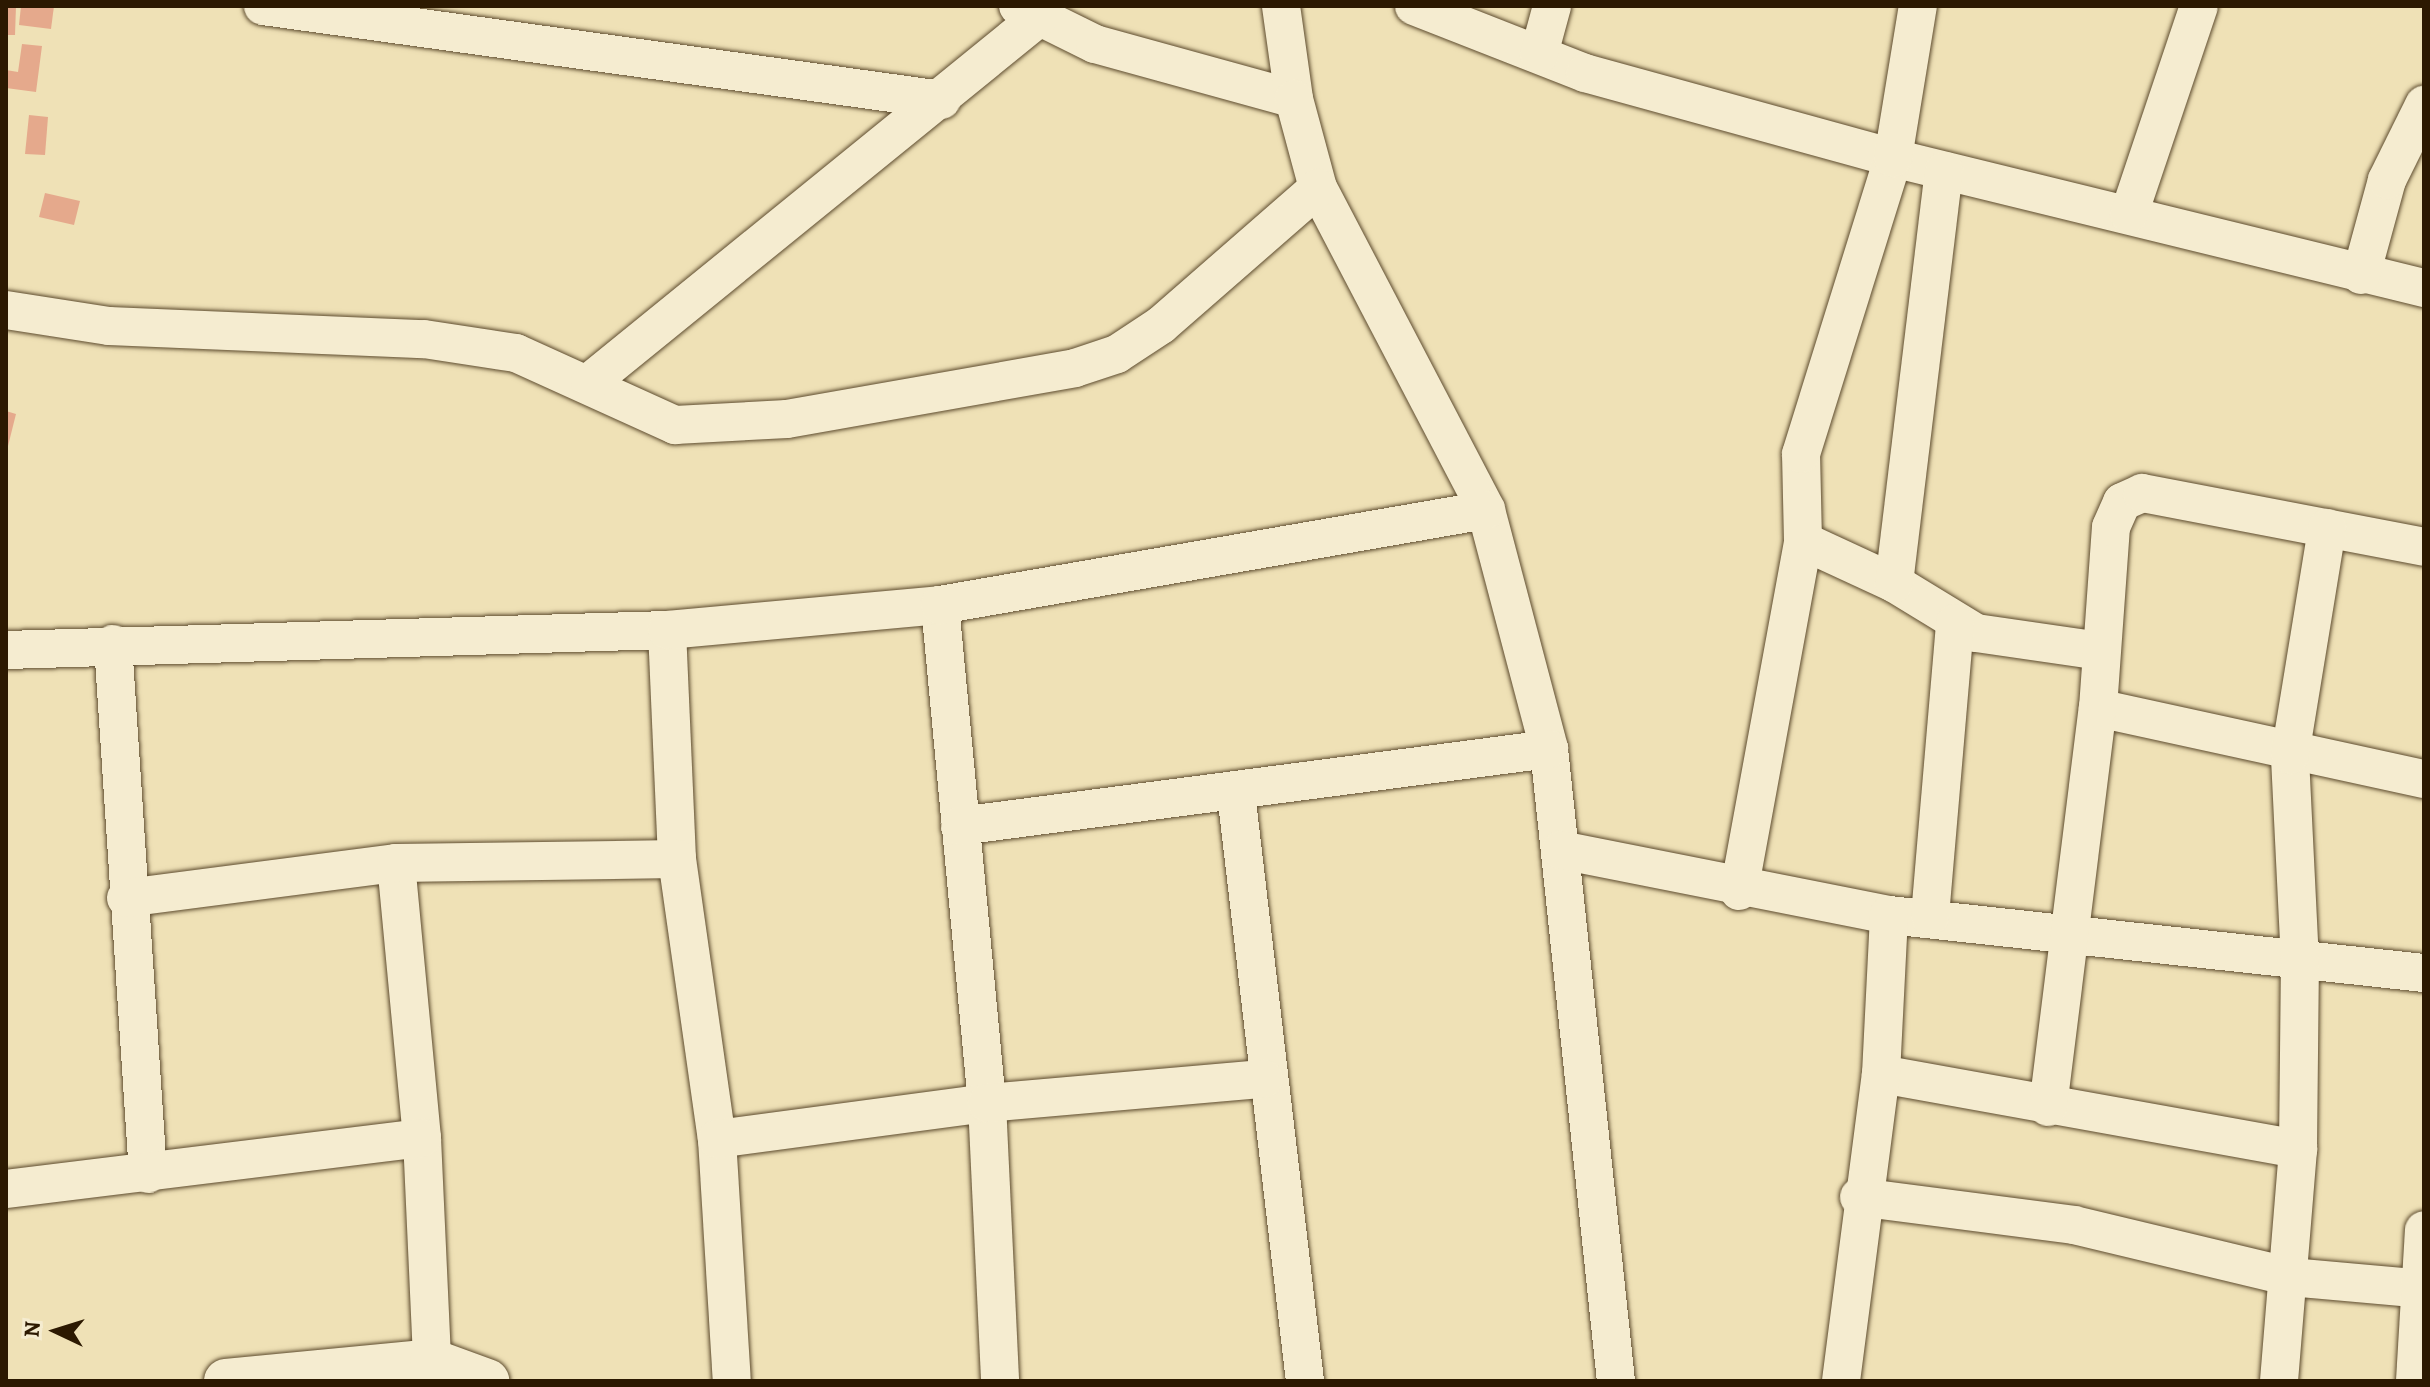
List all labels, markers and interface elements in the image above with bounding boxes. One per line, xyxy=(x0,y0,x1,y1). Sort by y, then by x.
north arrow xyxy=(16,1291,96,1371)
text: N xyxy=(17,1320,48,1338)

